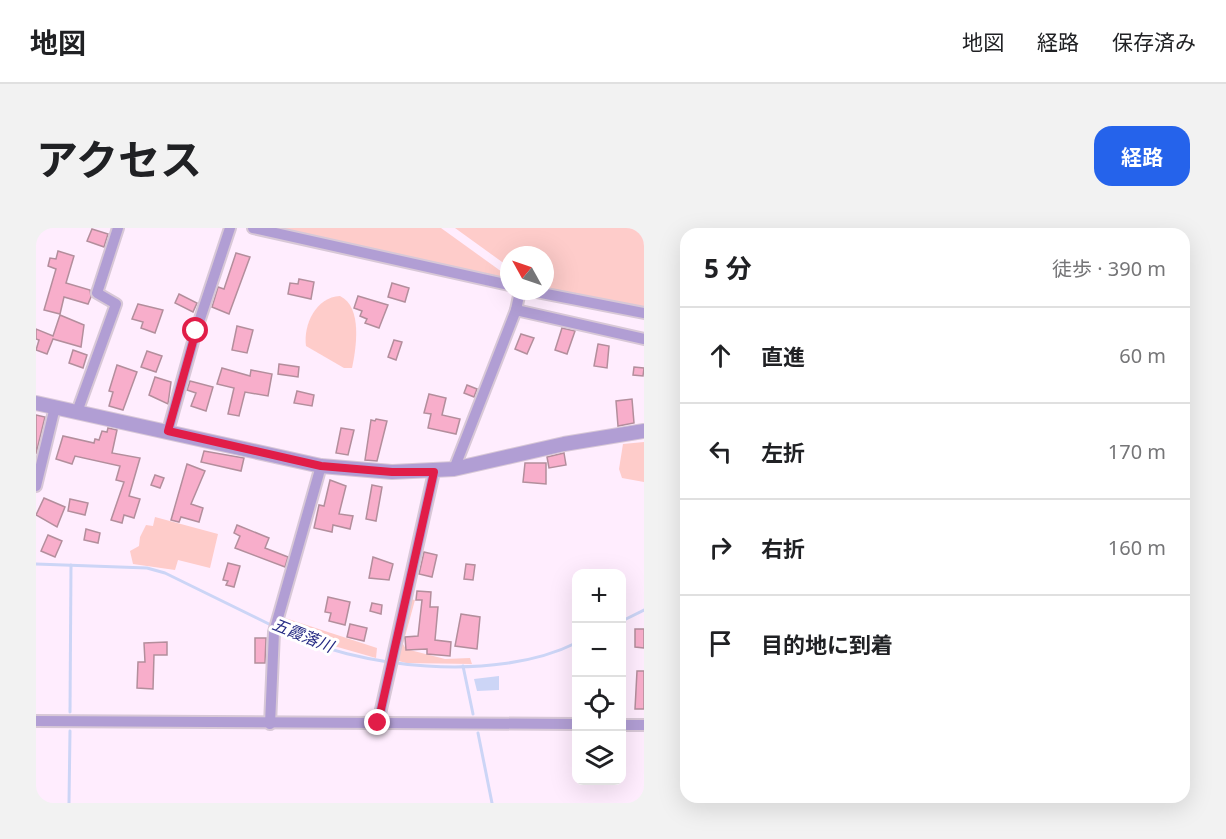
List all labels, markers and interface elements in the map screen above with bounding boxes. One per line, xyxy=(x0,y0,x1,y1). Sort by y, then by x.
text: 地図 xyxy=(30,23,86,61)
text: 地図 xyxy=(962,28,1004,56)
text: 経路 xyxy=(1037,28,1079,56)
text: 保存済み xyxy=(1112,28,1196,56)
button: 経路 xyxy=(1094,126,1190,186)
text: アクセス xyxy=(36,130,202,187)
north arrow xyxy=(500,246,554,300)
text: 5 分 xyxy=(704,250,752,286)
text: 徒歩 · 390 m xyxy=(1052,255,1166,282)
route start xyxy=(182,317,208,343)
icon: ahead xyxy=(704,339,737,372)
text: 直進 xyxy=(761,341,805,371)
text: 60 m xyxy=(1119,342,1166,369)
icon: left xyxy=(704,435,737,468)
text: 左折 xyxy=(761,437,805,467)
text: 170 m xyxy=(1108,438,1166,465)
icon: right xyxy=(704,531,737,564)
text: 右折 xyxy=(761,533,805,563)
text: 160 m xyxy=(1108,534,1166,561)
map controls xyxy=(572,569,626,785)
button: + xyxy=(572,569,626,623)
water label: 五霞落川 xyxy=(269,613,339,658)
button: − xyxy=(572,623,626,677)
icon: arrive xyxy=(704,627,737,660)
text: 目的地に到着 xyxy=(761,629,893,659)
button: locate xyxy=(572,677,626,731)
route end xyxy=(364,709,390,735)
button: layers xyxy=(572,731,626,785)

